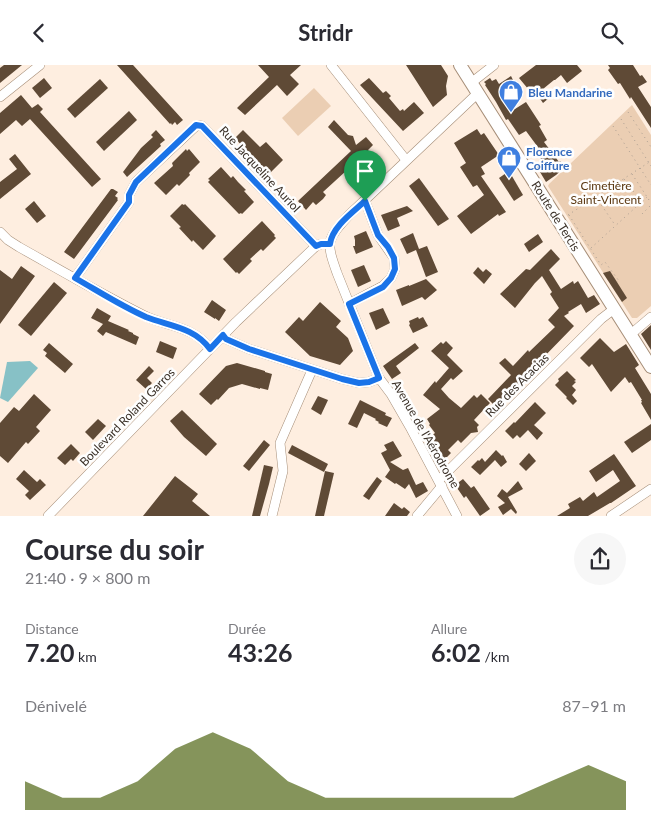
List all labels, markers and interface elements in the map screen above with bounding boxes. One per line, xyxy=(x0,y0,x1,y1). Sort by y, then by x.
icon: back xyxy=(25,19,53,47)
text: Stridr xyxy=(298,19,353,46)
icon: search xyxy=(598,19,626,47)
shop icon: Bleu Mandarine xyxy=(498,79,524,113)
place label: Bleu Mandarine xyxy=(528,85,613,100)
street label: Rue Jacqueline Auriol xyxy=(216,123,304,215)
place label: Florence Coiffure xyxy=(526,144,573,173)
shop icon: Florence Coiffure xyxy=(496,145,522,179)
pin xyxy=(344,150,386,201)
icon: arrive xyxy=(351,157,379,185)
street label: Route de Tercis xyxy=(528,178,584,254)
park label: Cimetière Saint-Vincent xyxy=(571,178,642,207)
street label: Rue des Acacias xyxy=(482,350,552,420)
street label: Boulevard Roland Garros xyxy=(76,365,178,469)
street label: Avenue de l'Aérodrome xyxy=(389,377,463,491)
text: Course du soir xyxy=(25,532,204,566)
button: share xyxy=(574,533,626,585)
text: 21:40 · 9 × 800 m xyxy=(25,568,150,587)
text: Distance xyxy=(25,620,79,637)
text: Durée xyxy=(228,620,266,637)
text: Allure xyxy=(431,620,467,637)
text: 7.20 xyxy=(25,637,74,667)
text: 43:26 xyxy=(228,637,292,667)
text: 6:02 xyxy=(431,637,481,667)
text: km xyxy=(74,648,97,665)
text: /km xyxy=(481,648,510,665)
text: Dénivelé xyxy=(25,696,87,715)
text: 87–91 m xyxy=(562,696,626,715)

